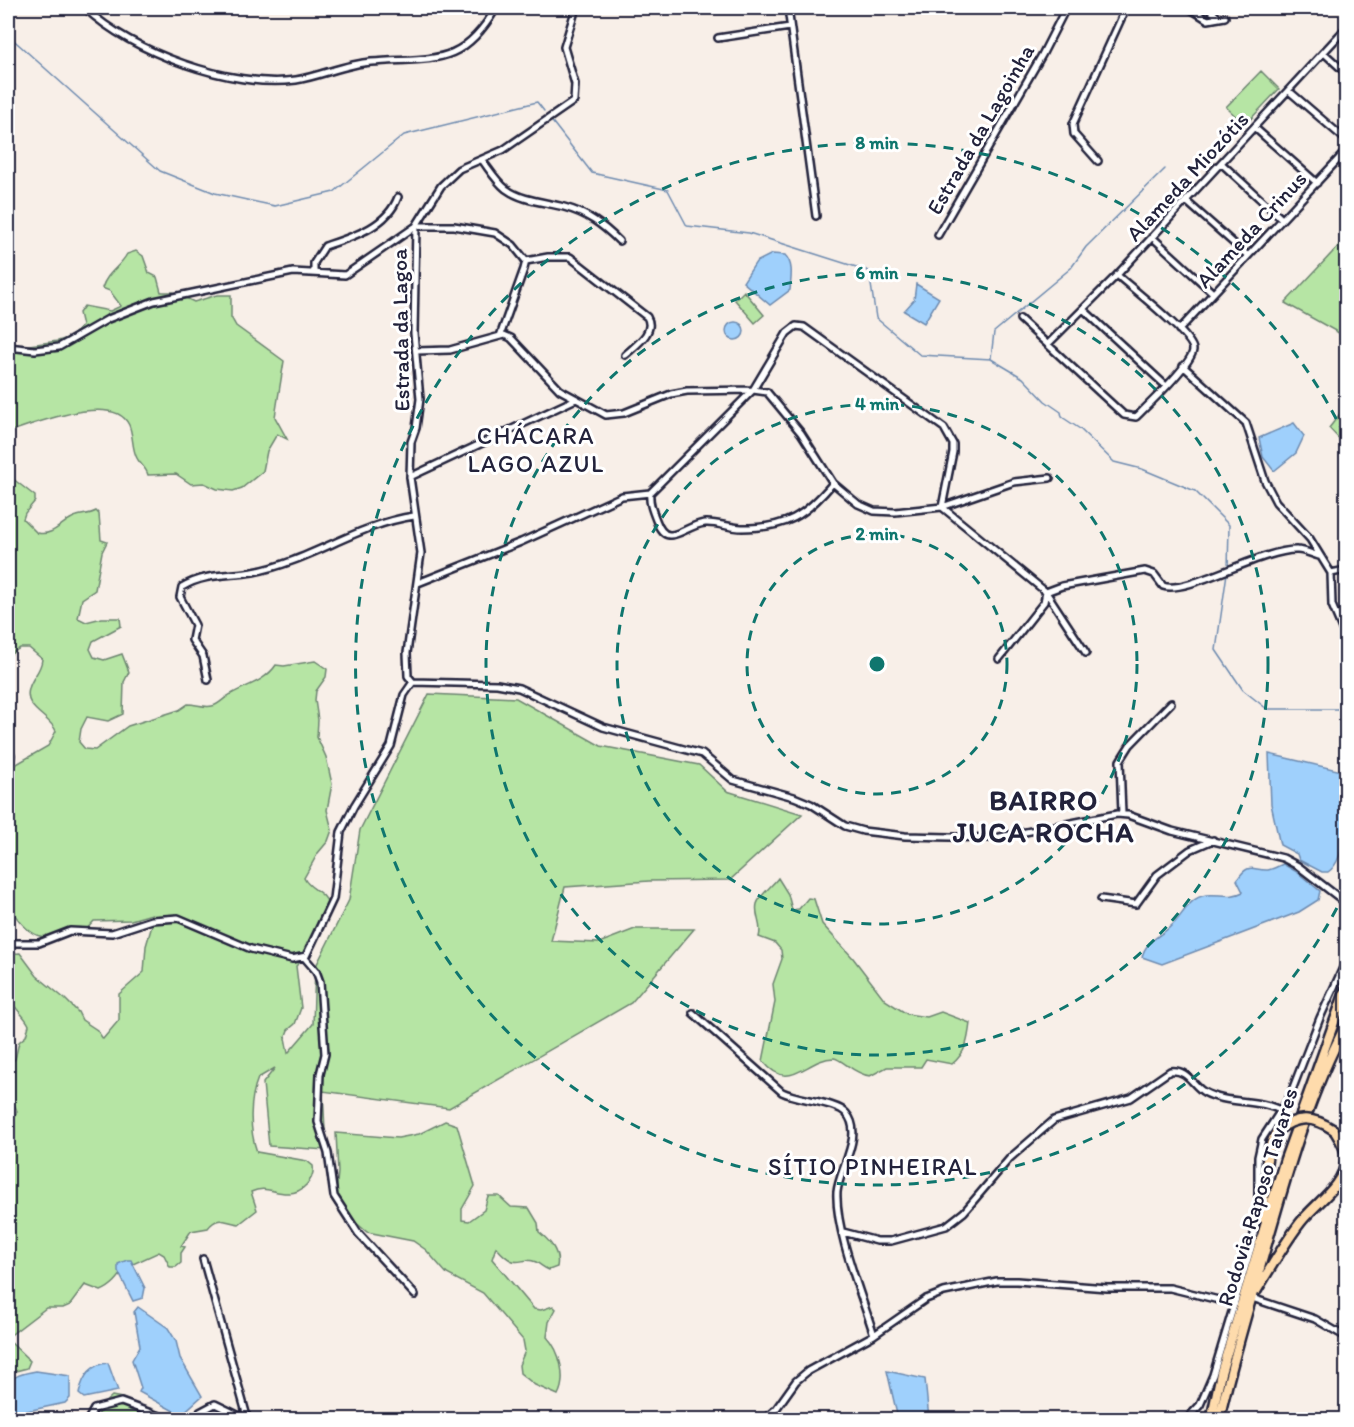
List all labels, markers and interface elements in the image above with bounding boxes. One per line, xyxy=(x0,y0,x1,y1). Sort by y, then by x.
street label: Estrada da Lagoinha xyxy=(921,39,1040,219)
street label: Alameda Miozótis xyxy=(1120,106,1254,247)
text: 8 min xyxy=(855,132,899,154)
street label: Alameda Crinus xyxy=(1190,165,1312,293)
street label: Estrada da Lagoa xyxy=(386,248,415,412)
text: 6 min xyxy=(856,262,899,284)
text: 4 min xyxy=(855,393,900,415)
district label: CHÁCARA LAGO AZUL xyxy=(467,421,605,478)
text: 2 min xyxy=(856,523,899,545)
centre of rings xyxy=(867,654,887,674)
district label: BAIRRO JUCA ROCHA xyxy=(952,783,1135,849)
street label: Rodovia Raposo Tavares xyxy=(1211,1085,1304,1309)
district label: SÍTIO PINHEIRAL xyxy=(768,1152,978,1181)

